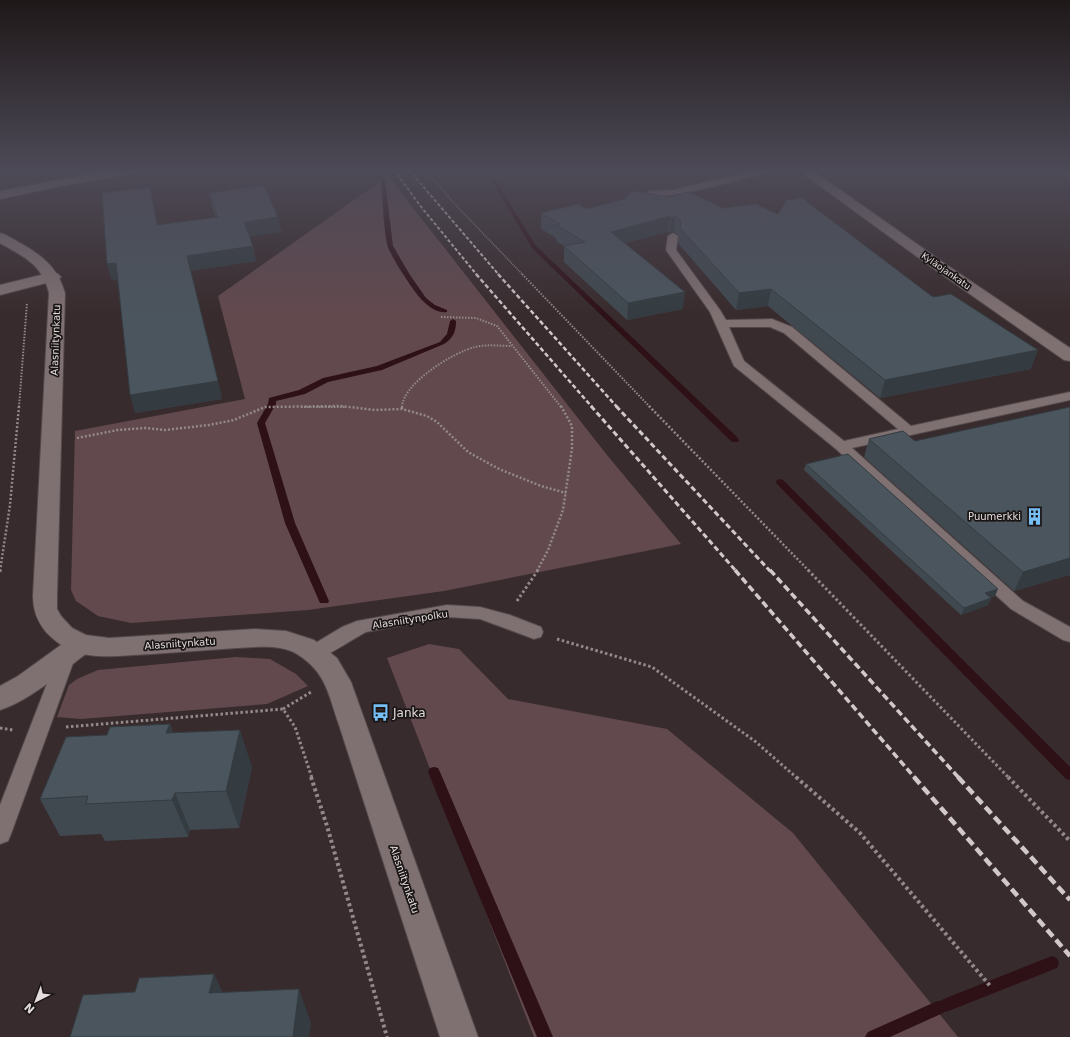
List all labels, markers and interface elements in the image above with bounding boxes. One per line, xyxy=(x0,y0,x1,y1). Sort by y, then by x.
street label: Kyläojankatu xyxy=(920,250,972,292)
street label: Alasniitynkatu xyxy=(49,304,62,376)
building icon: Puumerkki xyxy=(1024,506,1044,526)
place label: Puumerkki xyxy=(968,511,1021,522)
street label: Alasniitynpolku xyxy=(372,608,449,631)
street label: Alasniitynkatu xyxy=(144,636,216,651)
bus stop icon: Janka xyxy=(370,703,390,723)
place label: Janka xyxy=(392,706,426,720)
street label: Alasniitynkatu xyxy=(388,844,421,915)
north arrow xyxy=(16,981,56,1021)
text: N xyxy=(22,1000,37,1016)

